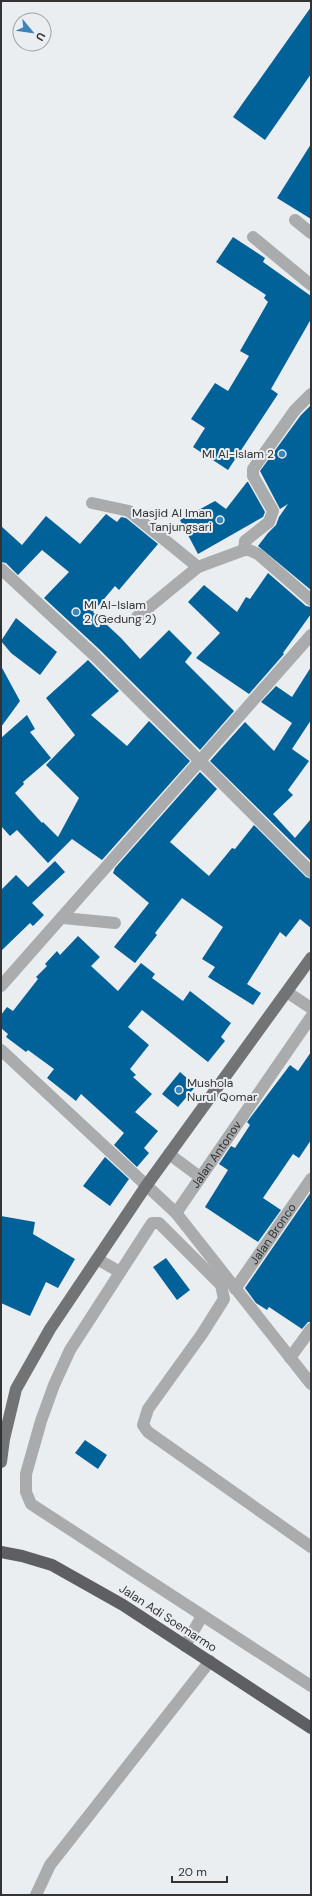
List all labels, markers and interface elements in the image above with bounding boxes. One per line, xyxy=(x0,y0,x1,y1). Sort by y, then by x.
north arrow xyxy=(12,12,52,52)
text: U xyxy=(33,30,49,44)
place label: MI Al-Islam 2 xyxy=(202,446,274,462)
marker: MI Al-Islam 2 xyxy=(277,449,287,459)
place label: Masjid Al Iman Tanjungsari xyxy=(132,505,212,535)
marker: Masjid Al Iman Tanjungsari xyxy=(215,515,225,525)
place label: MI Al-Islam 2 (Gedung 2) xyxy=(84,597,156,627)
marker: MI Al-Islam 2 (Gedung 2) xyxy=(71,607,81,617)
place label: Mushola Nurul Qomar xyxy=(187,1075,258,1105)
marker: Mushola Nurul Qomar xyxy=(174,1085,184,1095)
street label: Jalan Antonov xyxy=(187,1117,245,1191)
street label: Jalan Bronco xyxy=(246,1200,300,1268)
street label: Jalan Adi Soemarmo xyxy=(116,1580,220,1656)
scale bar xyxy=(172,1858,227,1884)
text: 20 m xyxy=(178,1864,207,1880)

